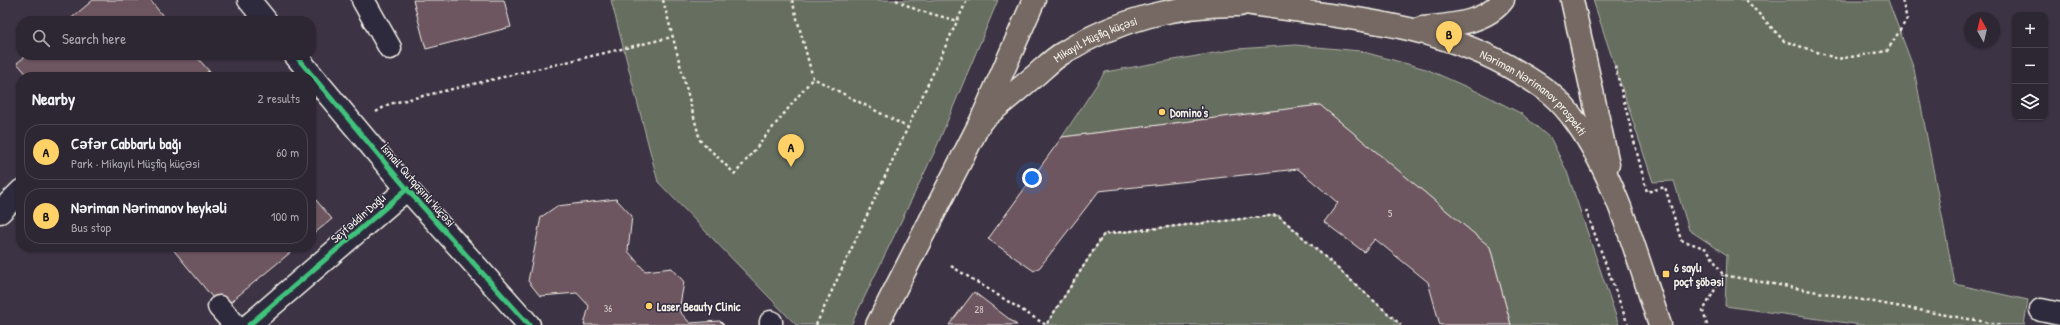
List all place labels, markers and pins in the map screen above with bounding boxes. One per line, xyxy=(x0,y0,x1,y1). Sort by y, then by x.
pin: B xyxy=(1436,21,1462,54)
place label: Domino's xyxy=(1170,104,1209,121)
marker: Domino's xyxy=(1157,107,1167,117)
pin: A xyxy=(778,134,804,167)
place label: 6 saylı poçt şöbəsi xyxy=(1674,259,1724,291)
marker: 6 saylı poçt şöbəsi xyxy=(1661,269,1671,279)
place label: Laser Beauty Clinic xyxy=(657,298,741,316)
marker: Laser Beauty Clinic xyxy=(644,301,654,311)

